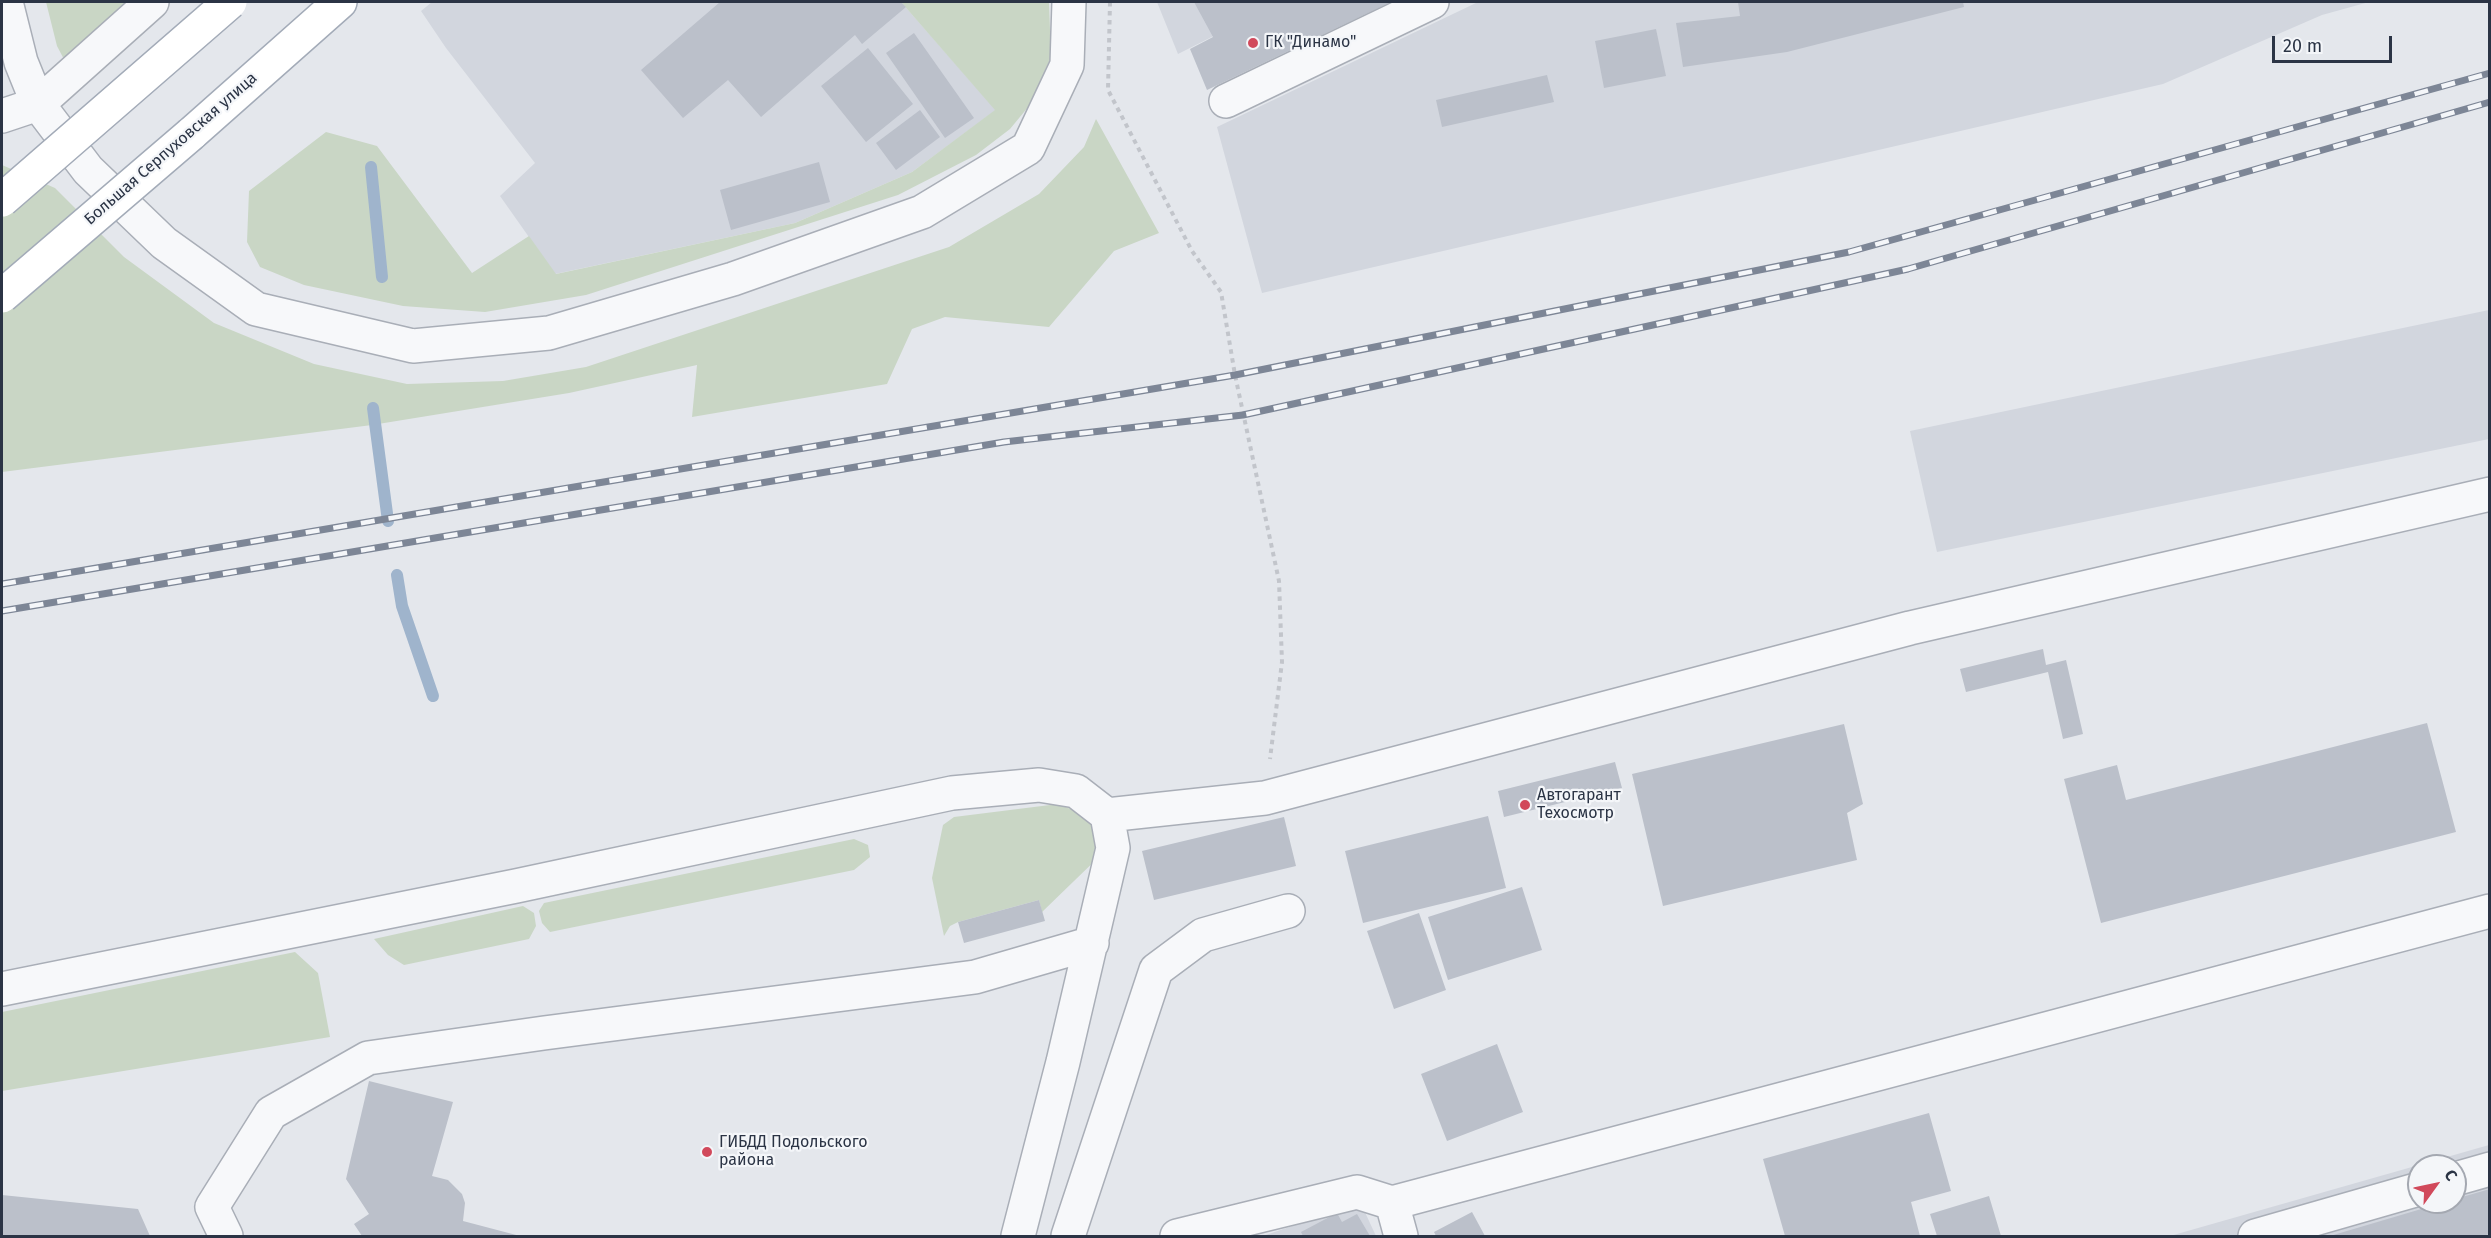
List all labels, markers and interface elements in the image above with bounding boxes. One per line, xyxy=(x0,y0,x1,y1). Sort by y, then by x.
scale bar xyxy=(2275,24,2395,62)
place label: ГК "Динамо" xyxy=(1265,33,1356,53)
text: 20 m xyxy=(2283,35,2322,57)
marker: ГК "Динамо" xyxy=(1246,36,1260,50)
street label: Большая Серпуховская улица xyxy=(81,69,261,229)
place label: Автогарант Техосмотр xyxy=(1537,786,1621,824)
marker: Автогарант Техосмотр xyxy=(1518,798,1532,812)
place label: ГИБДД Подольского района xyxy=(719,1133,868,1171)
marker: ГИБДД Подольского района xyxy=(700,1145,714,1159)
north arrow xyxy=(2407,1154,2467,1214)
text: С xyxy=(2440,1166,2461,1184)

